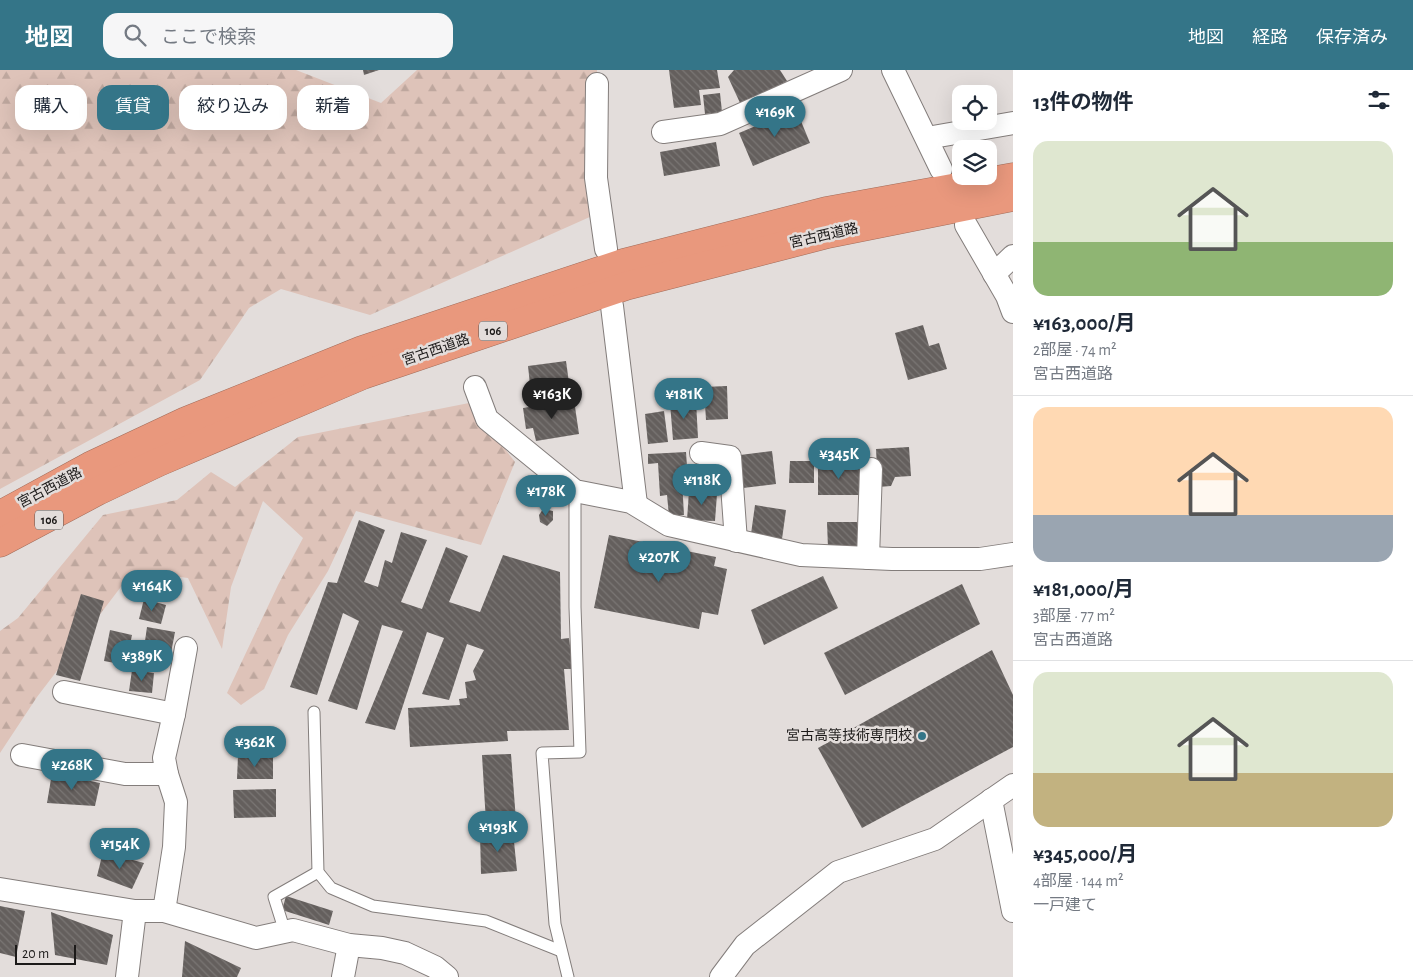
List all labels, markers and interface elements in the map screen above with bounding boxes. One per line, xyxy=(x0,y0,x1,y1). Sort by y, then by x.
search box xyxy=(103,13,453,58)
icon: search xyxy=(121,21,149,49)
text: 地図 xyxy=(25,26,73,50)
text: ここで検索 xyxy=(161,28,256,47)
text: 地図 xyxy=(1188,29,1224,47)
text: 経路 xyxy=(1252,29,1288,47)
text: 保存済み xyxy=(1316,29,1388,47)
chip: 購入 xyxy=(15,85,87,130)
chip: 賃貸 xyxy=(97,85,169,130)
chip: 絞り込み xyxy=(179,85,287,130)
chip: 新着 xyxy=(297,85,369,130)
map controls xyxy=(952,85,997,185)
button: locate xyxy=(952,85,997,130)
icon: filters xyxy=(1365,86,1393,114)
text: 13件の物件 xyxy=(1033,92,1134,113)
pin: ¥169K xyxy=(740,96,810,138)
text: ¥169K xyxy=(756,104,794,120)
button: layers xyxy=(952,140,997,185)
icon: home xyxy=(1168,174,1258,264)
street label: 宮古西道路 xyxy=(788,220,860,251)
text: ¥163,000/月 xyxy=(1033,313,1135,334)
road number: 106 xyxy=(479,322,507,340)
street label: 宮古西道路 xyxy=(400,331,471,368)
text: 2部屋 · 74 m² xyxy=(1033,342,1117,358)
text: 宮古西道路 xyxy=(1033,366,1113,382)
pin: ¥163K xyxy=(517,378,587,420)
pin: ¥181K xyxy=(649,378,719,420)
text: ¥163K xyxy=(533,386,571,402)
text: ¥181K xyxy=(665,386,703,402)
pin: ¥345K xyxy=(804,438,874,480)
icon: home xyxy=(1168,439,1258,529)
text: ¥345K xyxy=(819,446,859,462)
pin: ¥118K xyxy=(667,464,737,506)
street label: 宮古西道路 xyxy=(15,465,84,511)
text: ¥118K xyxy=(683,472,721,488)
pin: ¥178K xyxy=(511,474,581,517)
text: ¥178K xyxy=(527,483,565,499)
road number: 106 xyxy=(35,510,63,530)
pin: ¥207K xyxy=(624,540,694,583)
text: ¥207K xyxy=(639,549,679,565)
pin: ¥164K xyxy=(117,570,187,612)
text: ¥164K xyxy=(132,578,172,594)
text: ¥181,000/月 xyxy=(1033,579,1134,600)
text: 3部屋 · 77 m² xyxy=(1033,608,1115,624)
text: 宮古西道路 xyxy=(1033,632,1113,648)
pin: ¥389K xyxy=(107,640,177,682)
text: ¥389K xyxy=(122,648,162,664)
icon: home xyxy=(1168,704,1258,794)
pin: ¥362K xyxy=(220,726,290,768)
place label: 宮古高等技術専門校 xyxy=(786,727,912,743)
marker: 宮古高等技術専門校 xyxy=(916,730,928,742)
text: ¥362K xyxy=(235,734,275,750)
pin: ¥268K xyxy=(37,748,107,791)
text: ¥268K xyxy=(52,757,92,773)
pin: ¥193K xyxy=(463,810,533,853)
text: ¥193K xyxy=(479,819,517,835)
pin: ¥154K xyxy=(85,828,155,870)
text: ¥154K xyxy=(101,836,139,852)
text: ¥345,000/月 xyxy=(1033,844,1137,865)
text: 4部屋 · 144 m² xyxy=(1033,873,1124,889)
text: 一戸建て xyxy=(1033,897,1097,913)
scale bar xyxy=(15,942,76,965)
text: 20 m xyxy=(22,947,49,961)

